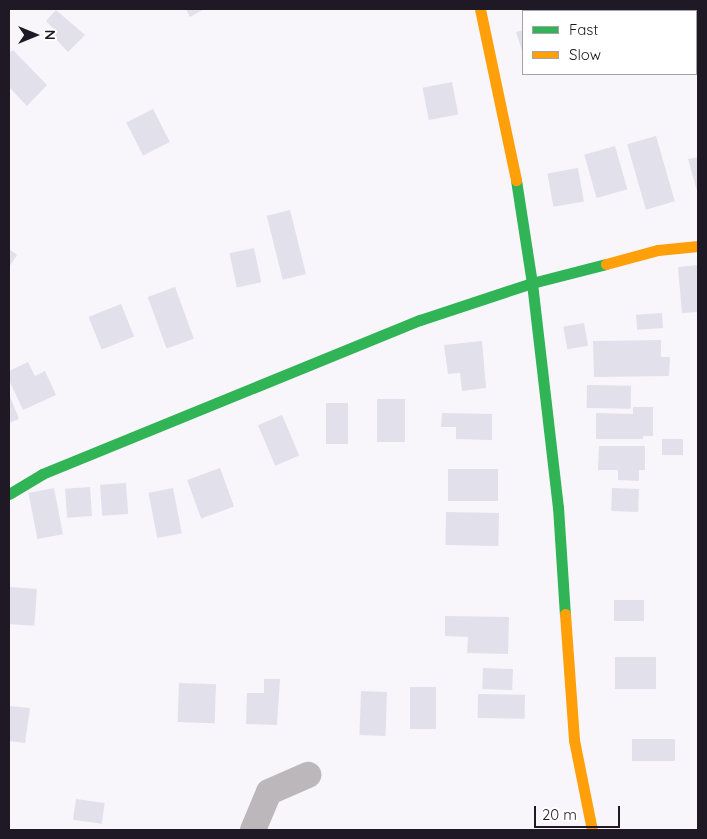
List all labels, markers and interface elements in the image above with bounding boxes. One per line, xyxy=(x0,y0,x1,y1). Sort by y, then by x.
north arrow xyxy=(10,10,60,60)
legend xyxy=(522,10,697,75)
text: Fast xyxy=(569,20,598,39)
text: N xyxy=(41,30,59,40)
text: Slow xyxy=(569,45,601,64)
scale bar xyxy=(537,796,623,828)
text: 20 m xyxy=(542,805,577,824)

